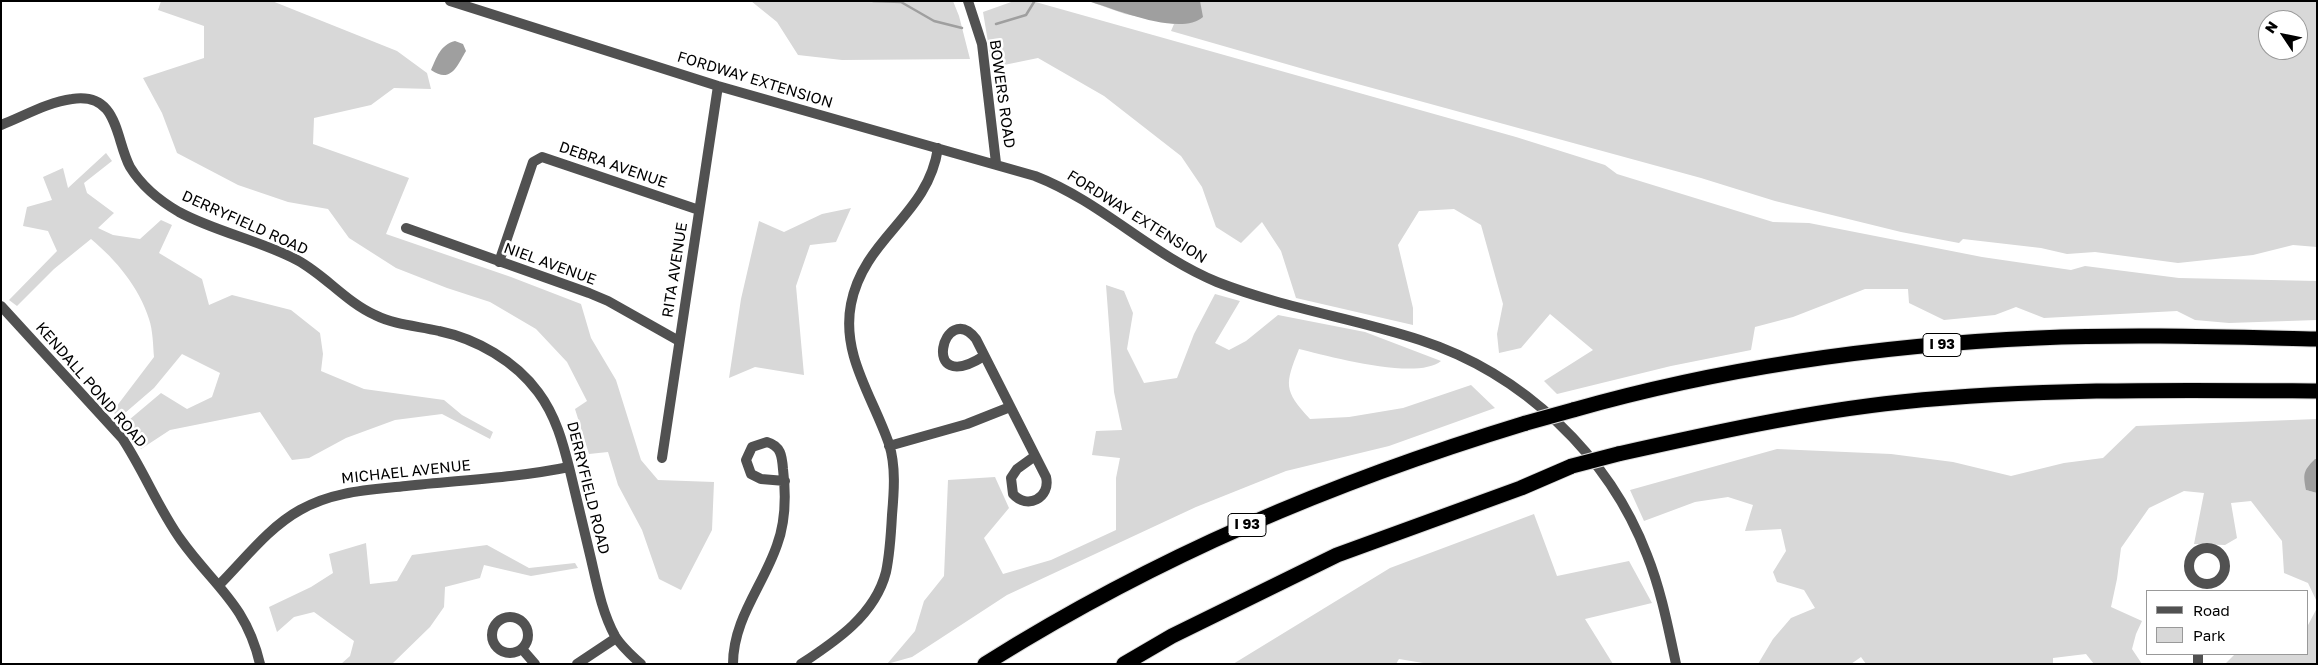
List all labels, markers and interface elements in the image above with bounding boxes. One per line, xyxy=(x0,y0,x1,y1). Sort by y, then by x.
north arrow xyxy=(2258,10,2308,60)
text: N xyxy=(2261,18,2281,36)
street label: BOWERS ROAD xyxy=(985,38,1019,150)
street label: FORDWAY EXTENSION xyxy=(675,48,835,112)
street label: DEBRA AVENUE xyxy=(557,138,669,192)
street label: FORDWAY EXTENSION xyxy=(1064,167,1210,267)
street label: DERRYFIELD ROAD xyxy=(179,187,311,259)
street label: RITA AVENUE xyxy=(659,221,691,319)
street label: NIEL AVENUE xyxy=(501,239,599,289)
street label: KENDALL POND ROAD xyxy=(32,319,150,451)
road number: I 93 xyxy=(1923,334,1961,356)
street label: DERRYFIELD ROAD xyxy=(563,420,613,556)
street label: MICHAEL AVENUE xyxy=(340,456,472,488)
road number: I 93 xyxy=(1228,514,1266,536)
legend xyxy=(2146,590,2308,655)
text: Road xyxy=(2193,601,2230,619)
text: Park xyxy=(2193,626,2225,644)

